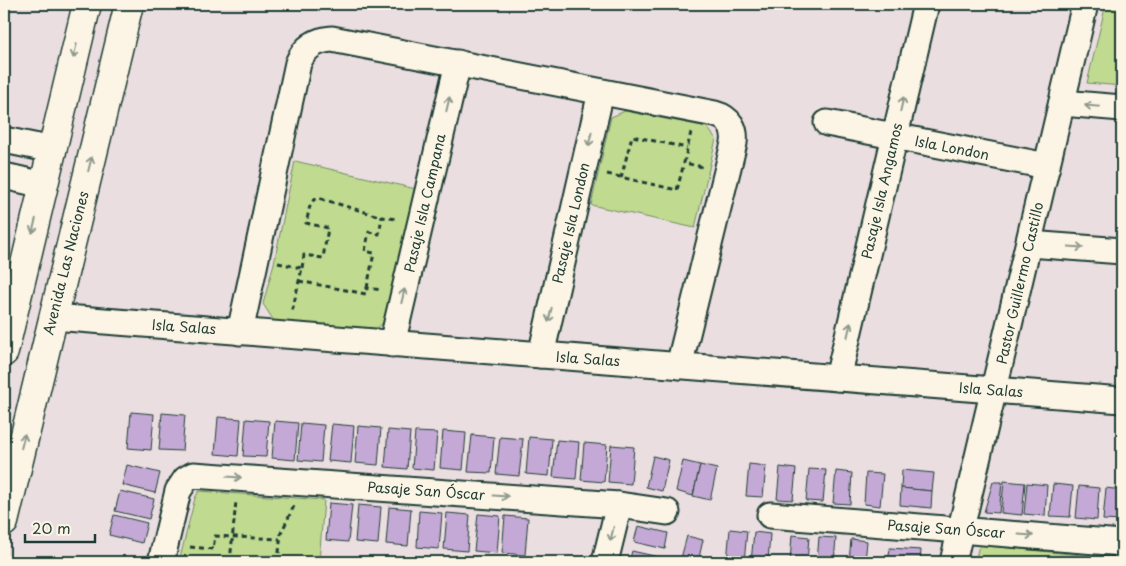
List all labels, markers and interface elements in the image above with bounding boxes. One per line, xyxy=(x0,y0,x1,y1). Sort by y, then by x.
one-way arrow xyxy=(70,43,79,59)
one-way arrow xyxy=(444,96,453,112)
one-way arrow xyxy=(898,97,908,113)
one-way arrow xyxy=(1084,101,1100,110)
street label: Pasaje Isla Angamos xyxy=(856,121,907,261)
street label: Isla London xyxy=(913,130,991,165)
street label: Pasaje Isla Campana xyxy=(398,131,451,274)
one-way arrow xyxy=(585,131,594,147)
one-way arrow xyxy=(86,156,95,172)
street label: Pasaje Isla London xyxy=(546,160,595,285)
street label: Avenida Las Naciones xyxy=(38,189,94,337)
street label: Pastor Guillermo Castillo xyxy=(991,200,1048,366)
one-way arrow xyxy=(29,218,38,234)
one-way arrow xyxy=(1067,243,1083,252)
one-way arrow xyxy=(399,289,408,305)
one-way arrow xyxy=(545,306,554,322)
street label: Isla Salas xyxy=(151,314,217,339)
one-way arrow xyxy=(845,323,854,339)
street label: Isla Salas xyxy=(555,346,621,371)
street label: Isla Salas xyxy=(958,377,1024,402)
one-way arrow xyxy=(19,433,28,449)
one-way arrow xyxy=(226,473,242,482)
street label: Pasaje San Óscar xyxy=(367,476,486,505)
one-way arrow xyxy=(492,492,508,501)
scale bar xyxy=(25,511,95,543)
street label: Pasaje San Óscar xyxy=(887,514,1006,543)
text: 20 m xyxy=(32,516,71,539)
one-way arrow xyxy=(607,525,616,541)
one-way arrow xyxy=(1018,531,1034,540)

